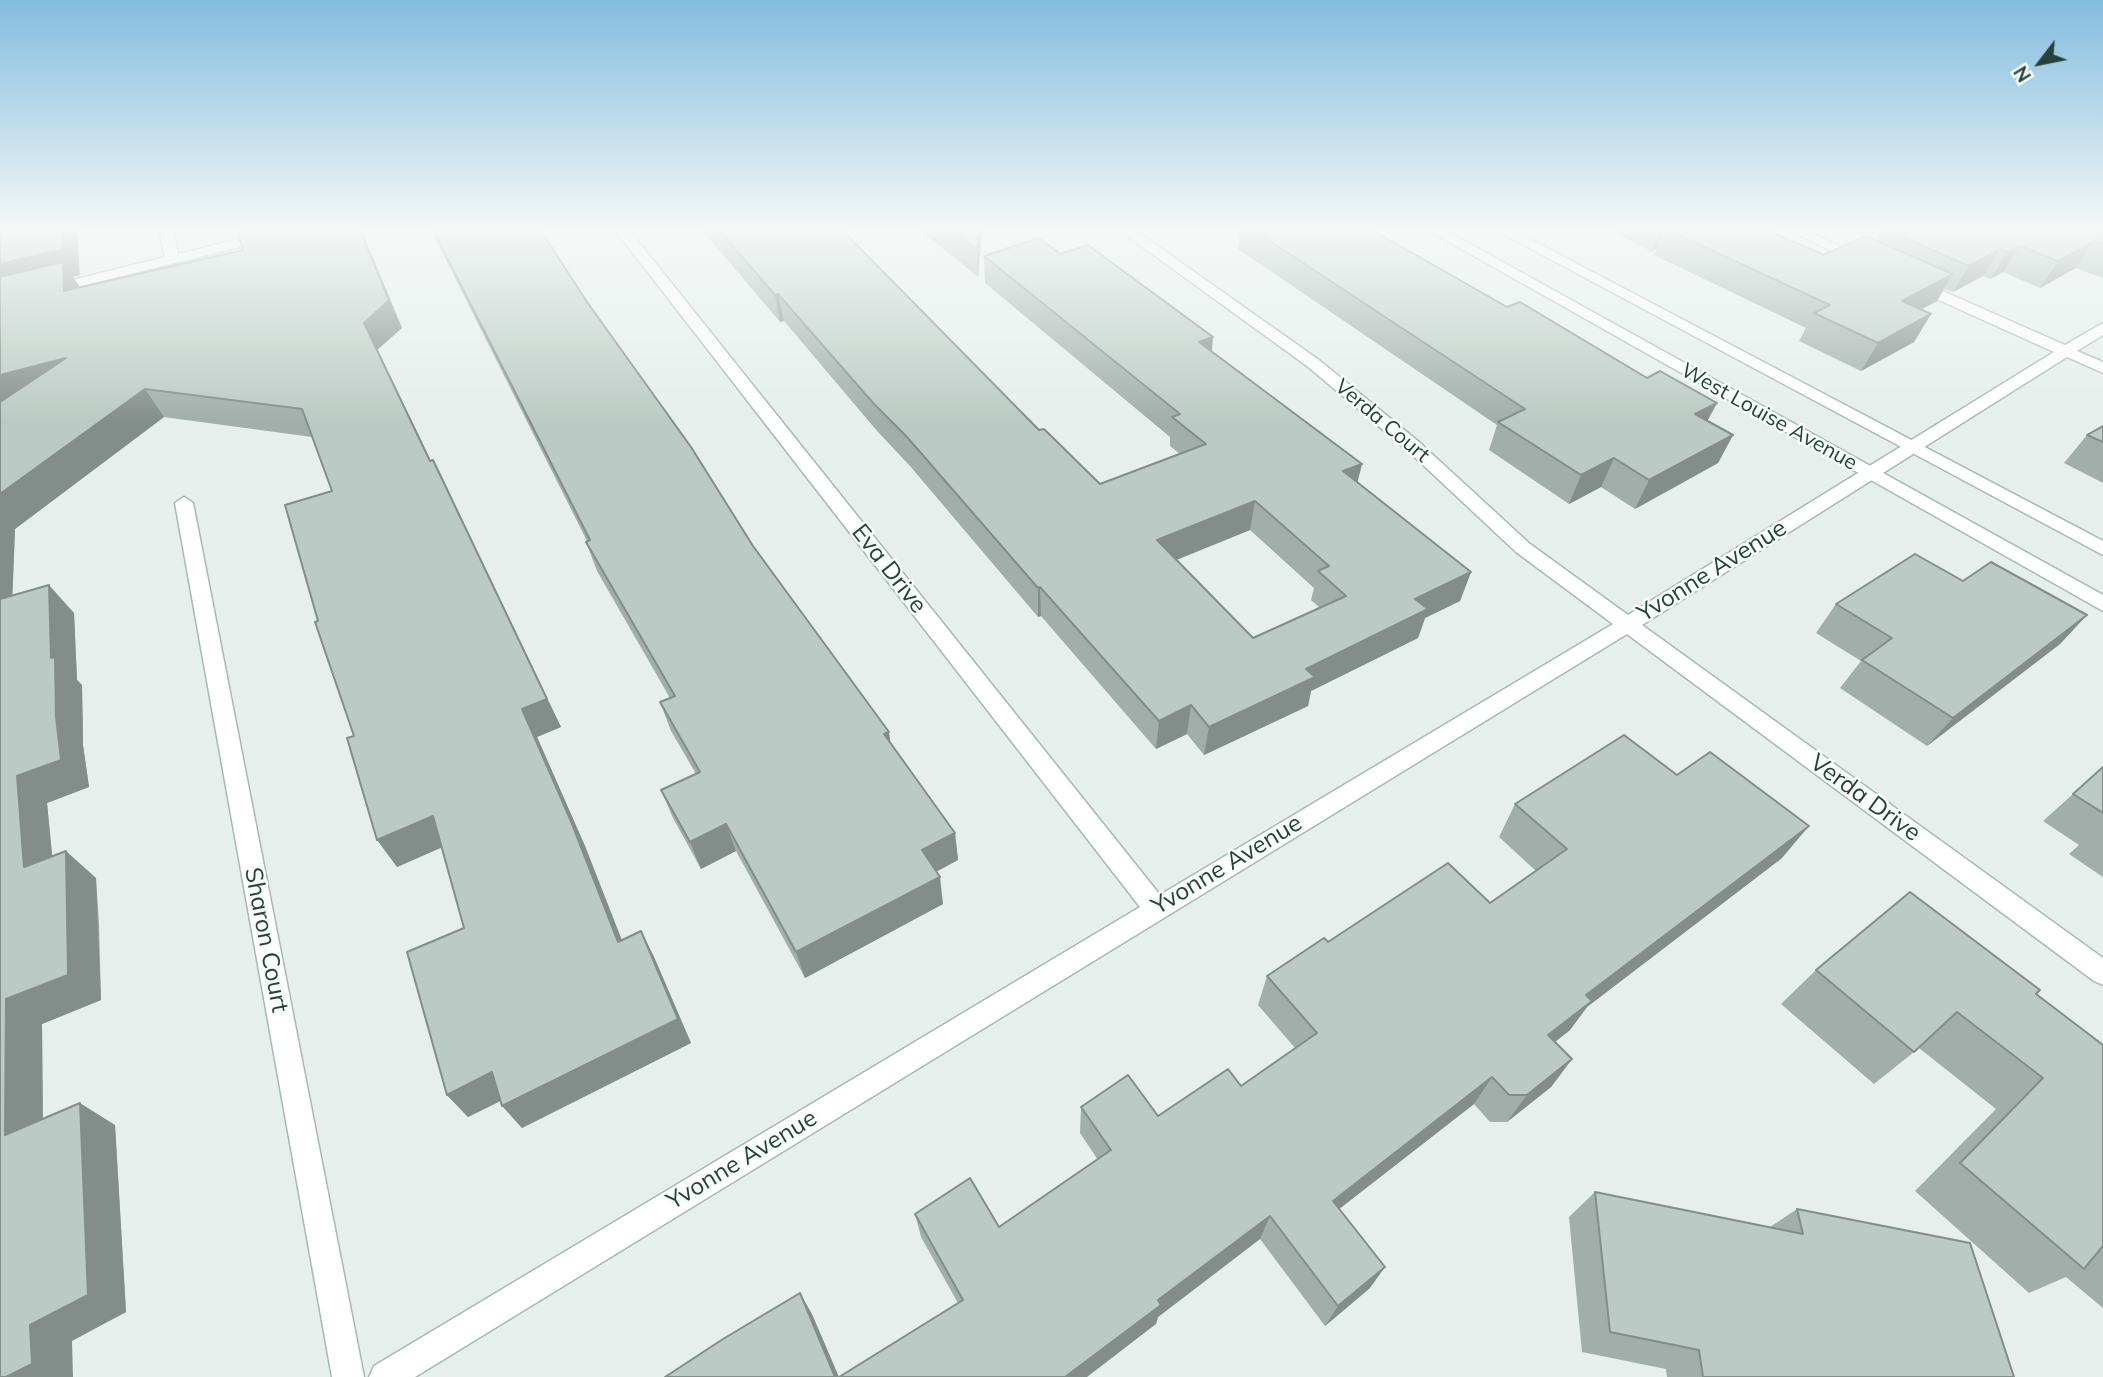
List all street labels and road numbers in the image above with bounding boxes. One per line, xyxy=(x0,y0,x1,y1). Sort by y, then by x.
street label: West Louise Avenue xyxy=(1676,358,1862,476)
street label: Verda Court xyxy=(1329,374,1435,468)
street label: Yvonne Avenue xyxy=(1632,514,1792,628)
street label: Eva Drive xyxy=(845,519,933,619)
street label: Verda Drive xyxy=(1804,748,1926,848)
street label: Yvonne Avenue xyxy=(1147,809,1307,921)
street label: Sharon Court xyxy=(238,865,294,1015)
street label: Yvonne Avenue xyxy=(662,1104,822,1216)

